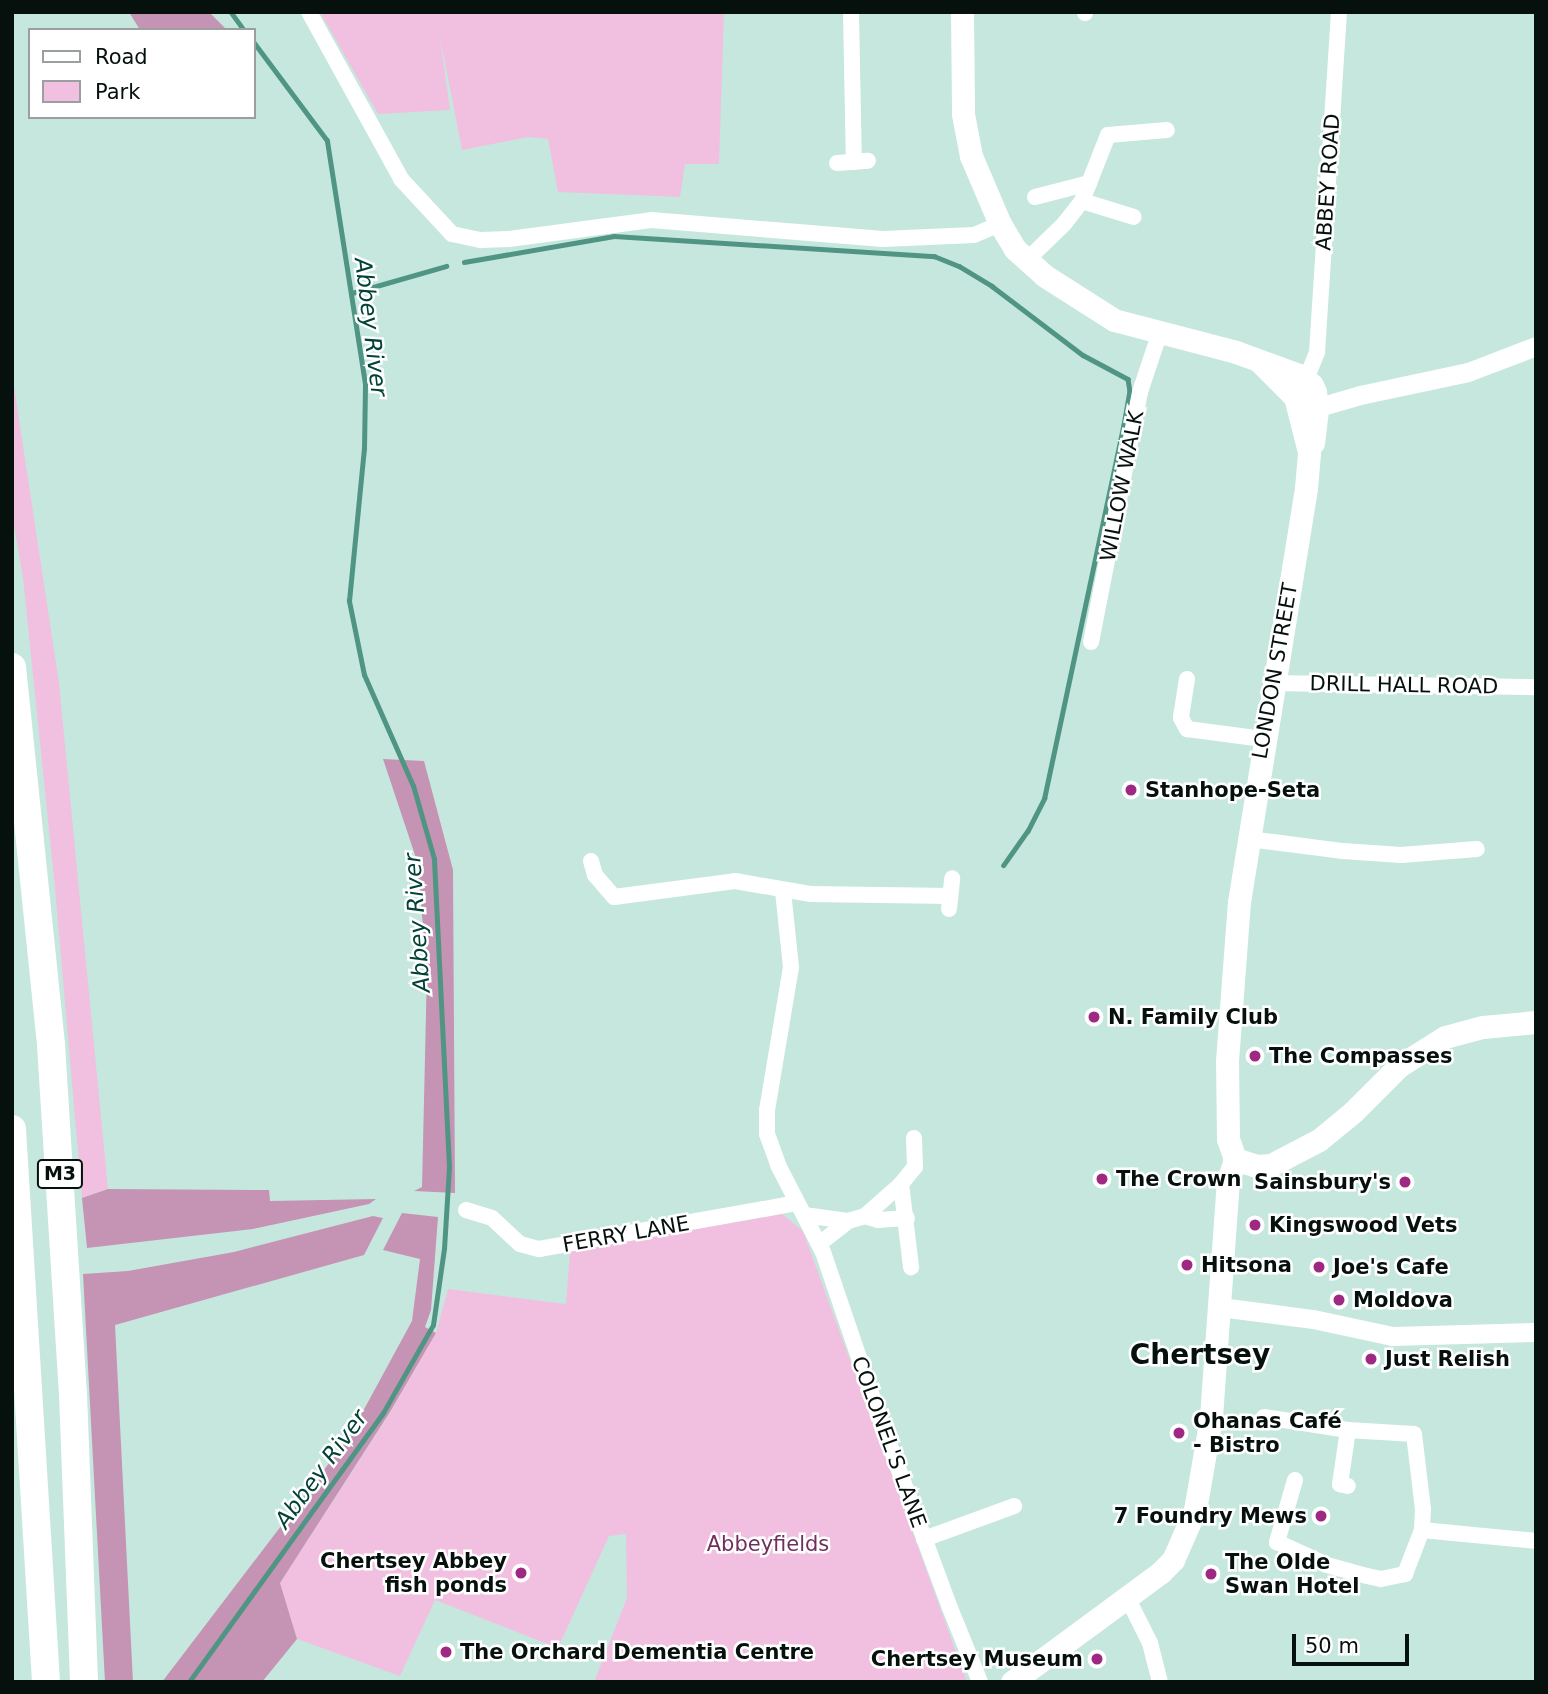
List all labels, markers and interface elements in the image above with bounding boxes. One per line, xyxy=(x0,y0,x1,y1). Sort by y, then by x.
legend xyxy=(28,28,256,119)
text: Road xyxy=(95,45,148,69)
text: Park xyxy=(95,80,140,104)
street label: ABBEY ROAD xyxy=(1311,113,1345,251)
water label: Abbey River xyxy=(349,256,393,398)
street label: WILLOW WALK xyxy=(1095,408,1149,564)
street label: LONDON STREET xyxy=(1247,581,1303,761)
street label: DRILL HALL ROAD xyxy=(1310,671,1498,699)
place label: Stanhope-Seta xyxy=(1145,777,1320,803)
marker: Stanhope-Seta xyxy=(1123,782,1139,798)
water label: Abbey River xyxy=(398,852,436,994)
place label: N. Family Club xyxy=(1108,1004,1278,1030)
marker: N. Family Club xyxy=(1086,1009,1102,1025)
place label: The Compasses xyxy=(1269,1043,1452,1069)
marker: The Compasses xyxy=(1247,1048,1263,1064)
road number: M3 xyxy=(36,1158,84,1190)
place label: The Crown xyxy=(1116,1166,1241,1192)
place label: Sainsbury's xyxy=(1254,1169,1391,1195)
marker: The Crown xyxy=(1094,1171,1110,1187)
marker: Sainsbury's xyxy=(1397,1174,1413,1190)
street label: FERRY LANE xyxy=(561,1210,691,1258)
place label: Kingswood Vets xyxy=(1269,1212,1457,1238)
marker: Kingswood Vets xyxy=(1247,1217,1263,1233)
place label: Hitsona xyxy=(1201,1252,1292,1278)
place label: Joe's Cafe xyxy=(1333,1254,1449,1280)
marker: Hitsona xyxy=(1179,1257,1195,1273)
marker: Joe's Cafe xyxy=(1311,1259,1327,1275)
place label: Moldova xyxy=(1353,1287,1453,1313)
marker: Moldova xyxy=(1331,1292,1347,1308)
district label: Chertsey xyxy=(1130,1338,1270,1372)
place label: Just Relish xyxy=(1385,1346,1510,1372)
marker: Just Relish xyxy=(1363,1351,1379,1367)
street label: COLONEL'S LANE xyxy=(846,1353,932,1531)
water label: Abbey River xyxy=(269,1404,373,1534)
place label: Ohanas Café - Bistro xyxy=(1193,1408,1342,1458)
marker: Ohanas Café - Bistro xyxy=(1171,1425,1187,1441)
place label: 7 Foundry Mews xyxy=(1114,1503,1307,1529)
marker: 7 Foundry Mews xyxy=(1313,1508,1329,1524)
park label: Abbeyfields xyxy=(707,1531,829,1557)
place label: Chertsey Abbey fish ponds xyxy=(320,1548,507,1598)
place label: The Olde Swan Hotel xyxy=(1225,1549,1359,1599)
marker: Chertsey Abbey fish ponds xyxy=(513,1565,529,1581)
marker: The Olde Swan Hotel xyxy=(1203,1566,1219,1582)
scale bar xyxy=(1296,1620,1413,1664)
text: 50 m xyxy=(1305,1634,1359,1658)
place label: The Orchard Dementia Centre xyxy=(460,1639,814,1665)
marker: The Orchard Dementia Centre xyxy=(438,1644,454,1660)
place label: Chertsey Museum xyxy=(871,1646,1083,1672)
marker: Chertsey Museum xyxy=(1089,1651,1105,1667)

